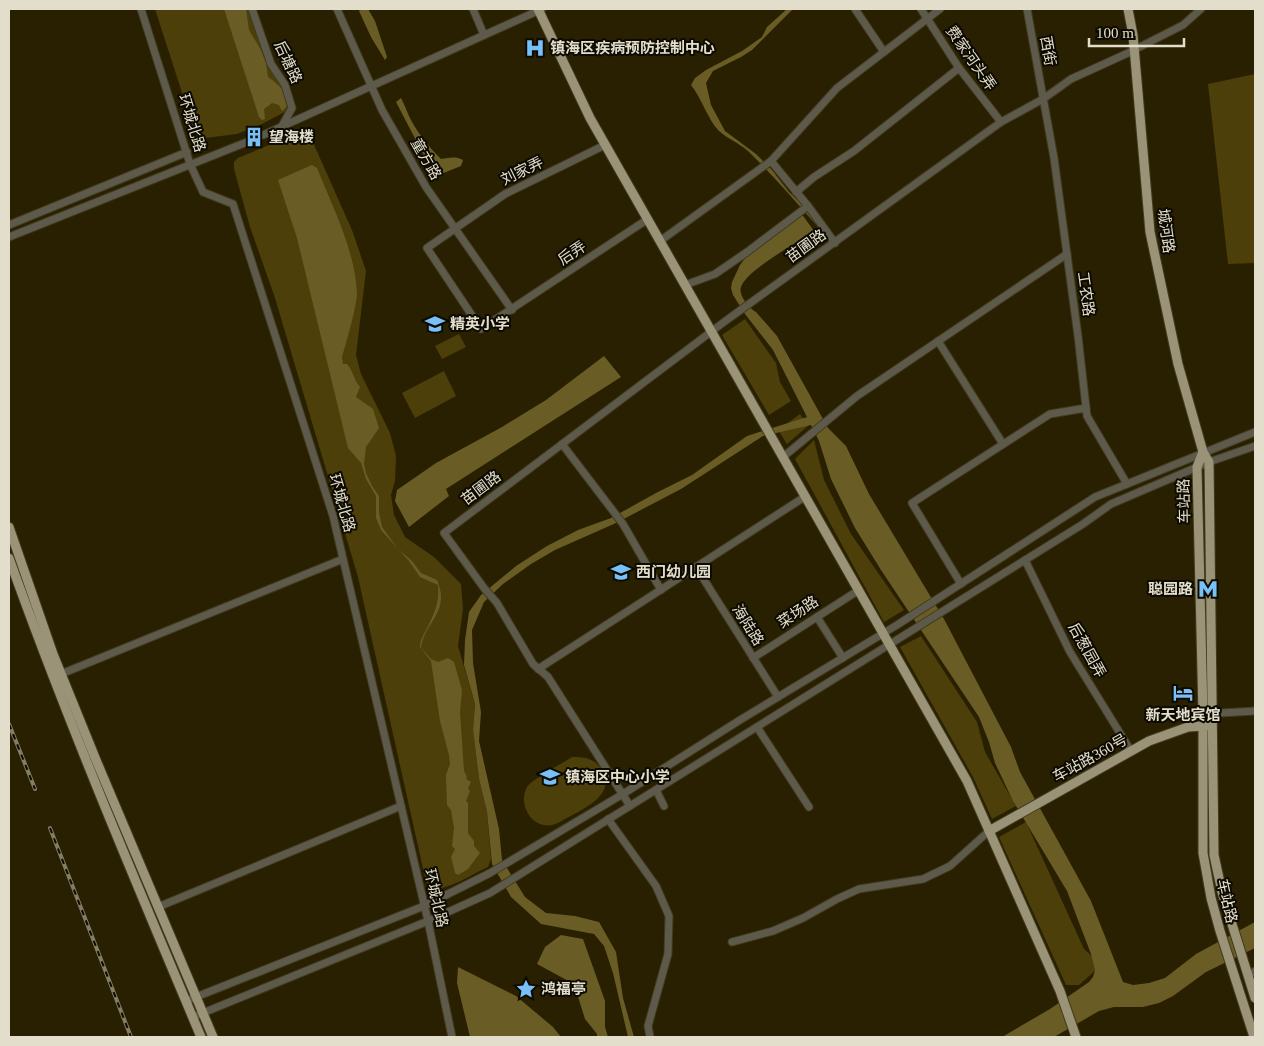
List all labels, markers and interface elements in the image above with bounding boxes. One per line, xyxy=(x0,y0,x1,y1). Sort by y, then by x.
scale bar xyxy=(1089,15,1184,47)
street label: 费家河头弄 xyxy=(943,23,999,93)
text: 100 m xyxy=(1096,25,1134,41)
street label: 西街 xyxy=(1038,35,1058,67)
hospital icon: 镇海区疾病预防控制中心 xyxy=(524,37,546,59)
street label: 后塘路 xyxy=(271,38,306,86)
place label: 镇海区疾病预防控制中心 xyxy=(550,39,715,56)
street label: 环城北路 xyxy=(176,92,209,154)
building icon: 望海楼 xyxy=(243,126,265,148)
place label: 望海楼 xyxy=(269,129,314,145)
street label: 童方路 xyxy=(408,136,444,182)
street label: 刘家弄 xyxy=(498,153,546,188)
street label: 城河路 xyxy=(1155,208,1177,254)
street label: 苗圃路 xyxy=(783,226,829,266)
street label: 后弄 xyxy=(555,238,589,268)
street label: 工农路 xyxy=(1075,271,1097,317)
school or university icon: 精英小学 xyxy=(424,313,446,335)
place label: 精英小学 xyxy=(450,315,510,332)
street label: 苗圃路 xyxy=(458,468,504,508)
street label: 环城北路 xyxy=(326,472,359,534)
street label: 车站路 xyxy=(1176,478,1192,524)
school or university icon: 西门幼儿园 xyxy=(610,561,632,583)
place label: 西门幼儿园 xyxy=(636,563,711,580)
metro station icon: 聪园路 xyxy=(1197,578,1219,600)
place label: 聪园路 xyxy=(1148,581,1193,597)
street label: 菜场路 xyxy=(775,593,821,631)
street label: 海陆路 xyxy=(729,602,767,648)
street label: 后葱园弄 xyxy=(1065,620,1109,680)
hotel icon: 新天地宾馆 xyxy=(1172,682,1194,704)
place label: 新天地宾馆 xyxy=(1145,707,1221,723)
street label: 车站路360号 xyxy=(1050,731,1130,785)
school or university icon: 镇海区中心小学 xyxy=(539,766,561,788)
place label: 镇海区中心小学 xyxy=(565,768,670,785)
street label: 环城北路 xyxy=(421,867,452,929)
street label: 车站路 xyxy=(1214,877,1240,925)
place icon: 鸿福亭 xyxy=(515,978,537,1000)
place label: 鸿福亭 xyxy=(541,981,586,997)

